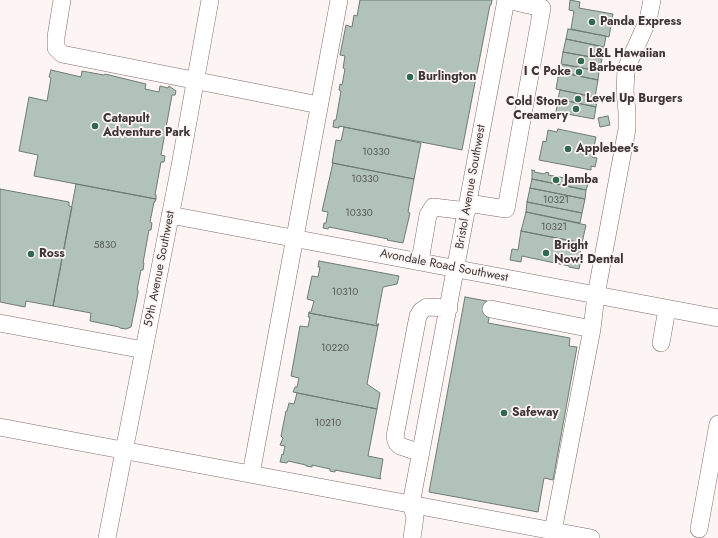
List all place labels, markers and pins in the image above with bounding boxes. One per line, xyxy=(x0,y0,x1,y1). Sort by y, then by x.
place label: Panda Express xyxy=(600,15,682,29)
marker: Panda Express xyxy=(587,17,597,27)
place label: L&L Hawaiian Barbecue xyxy=(589,47,666,75)
marker: L&L Hawaiian Barbecue xyxy=(576,56,586,66)
place label: I C Poke xyxy=(524,65,571,79)
marker: I C Poke xyxy=(574,67,584,77)
place label: Burlington xyxy=(418,70,476,84)
marker: Burlington xyxy=(405,72,415,82)
place label: Level Up Burgers xyxy=(586,92,683,106)
marker: Level Up Burgers xyxy=(573,94,583,104)
place label: Cold Stone Creamery xyxy=(506,95,568,123)
marker: Cold Stone Creamery xyxy=(571,104,581,114)
place label: Catapult Adventure Park xyxy=(103,112,191,140)
marker: Catapult Adventure Park xyxy=(90,121,100,131)
place label: Applebee's xyxy=(576,142,638,156)
marker: Applebee's xyxy=(563,144,573,154)
place label: Jamba xyxy=(564,173,598,187)
marker: Jamba xyxy=(551,175,561,185)
place label: Bright Now! Dental xyxy=(554,239,623,267)
place label: Ross xyxy=(39,247,65,261)
marker: Bright Now! Dental xyxy=(541,248,551,258)
marker: Ross xyxy=(26,249,36,259)
place label: Safeway xyxy=(512,406,559,420)
marker: Safeway xyxy=(499,408,509,418)

